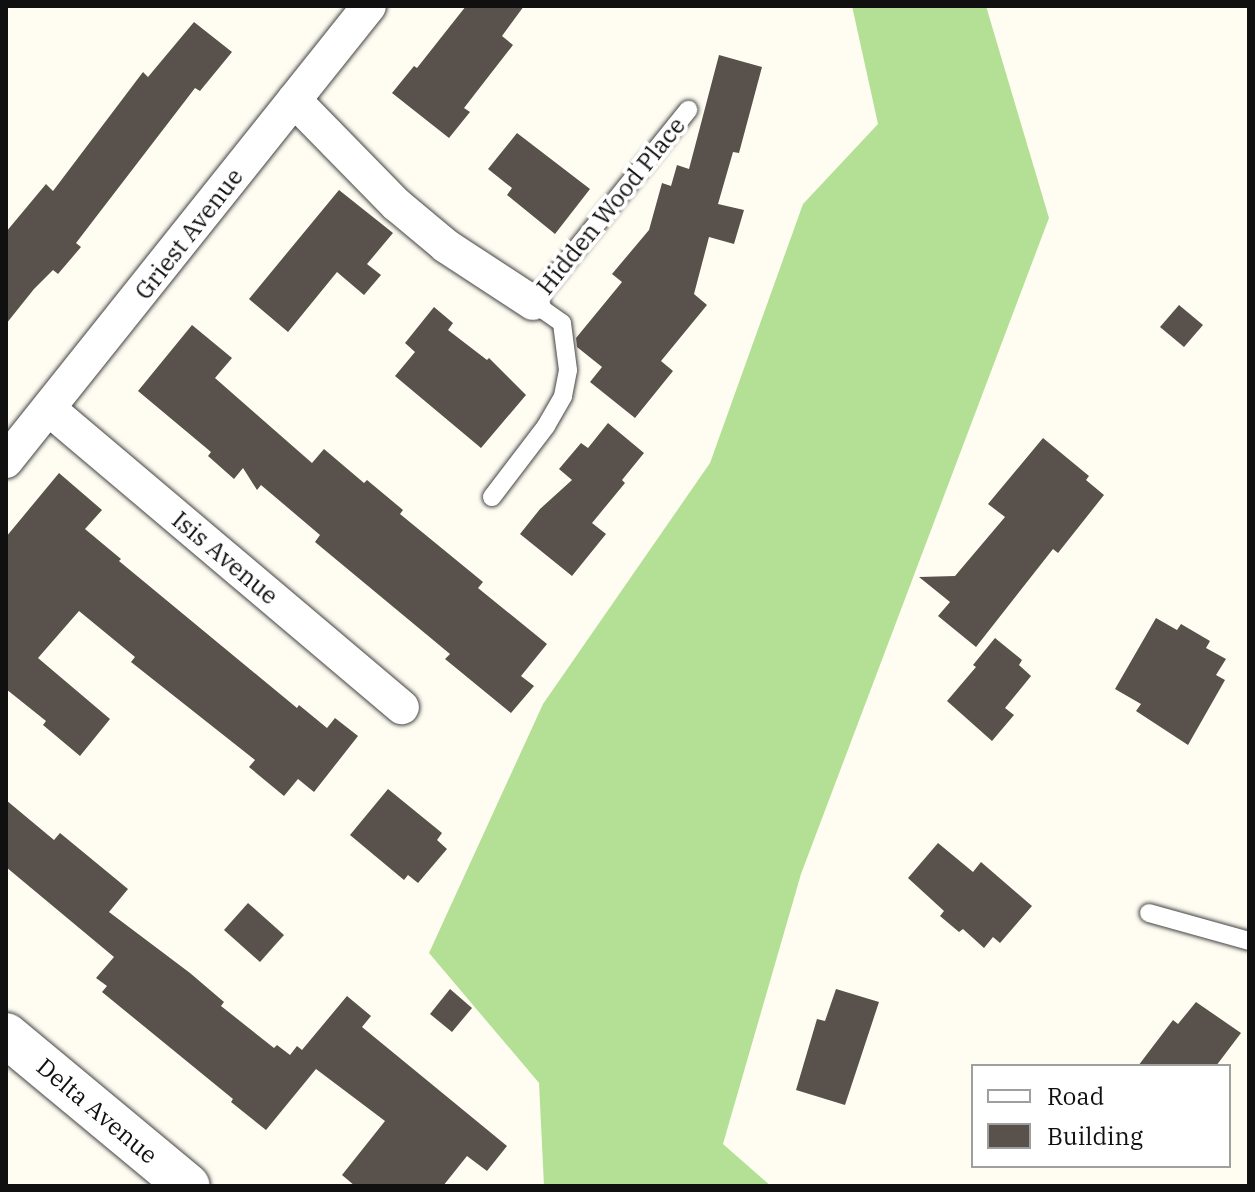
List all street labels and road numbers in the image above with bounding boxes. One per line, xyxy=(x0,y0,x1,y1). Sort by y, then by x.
street label: Hidden Wood Place xyxy=(531,112,691,300)
street label: Griest Avenue xyxy=(129,163,249,305)
street label: Isis Avenue xyxy=(166,505,284,611)
street label: Delta Avenue xyxy=(31,1052,163,1170)

